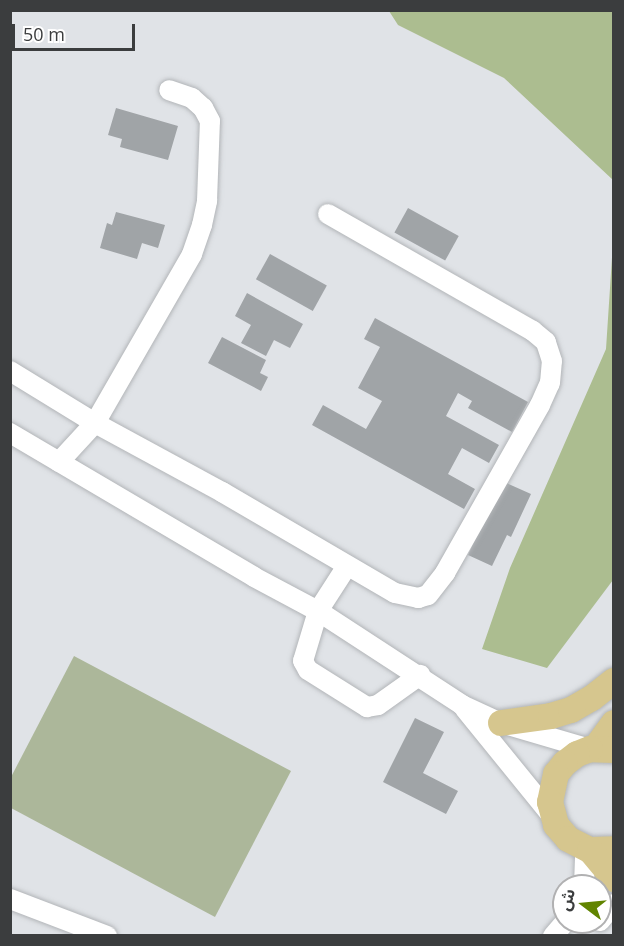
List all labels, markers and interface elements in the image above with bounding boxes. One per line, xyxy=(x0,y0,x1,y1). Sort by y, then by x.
scale bar xyxy=(15,12,138,50)
text: 50 m xyxy=(23,22,65,46)
north arrow xyxy=(552,874,612,934)
text: ش xyxy=(553,886,580,913)

